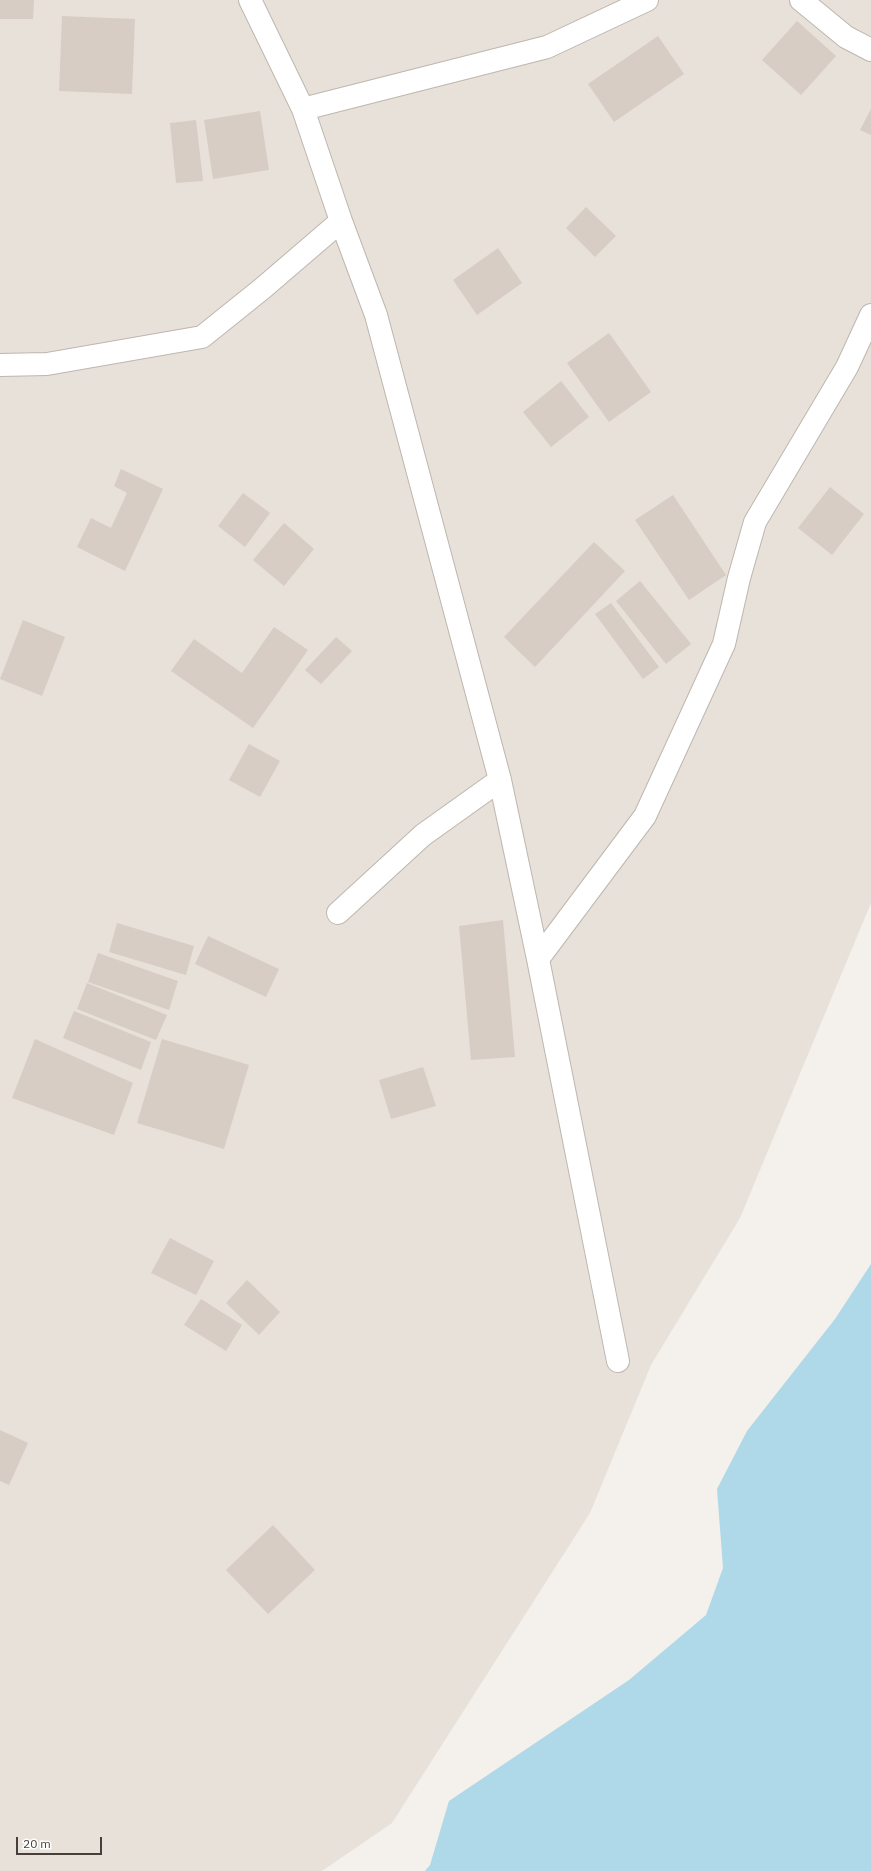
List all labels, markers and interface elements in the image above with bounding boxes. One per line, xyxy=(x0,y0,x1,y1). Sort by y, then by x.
scale bar xyxy=(18,1829,104,1855)
text: 20 m xyxy=(23,1836,51,1851)

